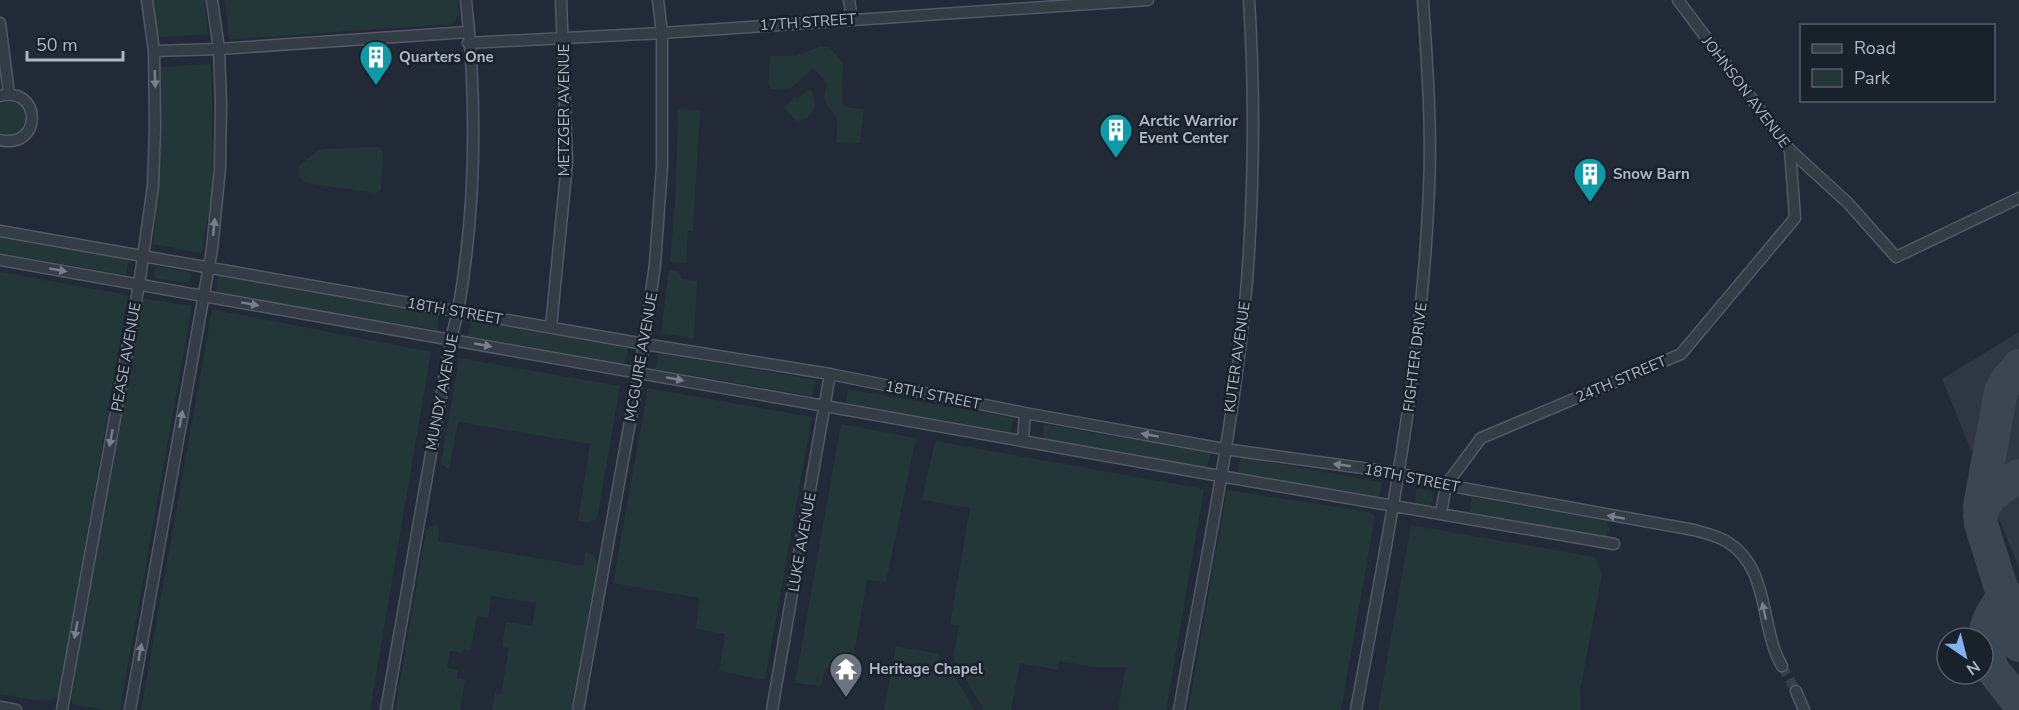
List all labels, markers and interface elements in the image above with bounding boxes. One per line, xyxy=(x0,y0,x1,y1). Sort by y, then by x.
street label: 17TH STREET xyxy=(759,9,857,35)
scale bar xyxy=(27,24,123,62)
legend xyxy=(1800,24,1995,102)
street label: JOHNSON AVENUE xyxy=(1697,31,1794,152)
text: 50 m xyxy=(36,33,78,57)
text: Road xyxy=(1854,36,1896,60)
building icon: Quarters One xyxy=(358,39,394,86)
street label: METZGER AVENUE xyxy=(554,44,574,176)
place label: Quarters One xyxy=(399,47,494,67)
text: Park xyxy=(1854,66,1891,90)
one-way arrow xyxy=(150,70,160,89)
place label: Arctic Warrior Event Center xyxy=(1139,111,1238,148)
building icon: Arctic Warrior Event Center xyxy=(1098,112,1134,159)
building icon: Snow Barn xyxy=(1572,156,1608,203)
place label: Snow Barn xyxy=(1613,164,1690,184)
one-way arrow xyxy=(209,217,219,236)
one-way arrow xyxy=(48,266,67,275)
street label: MCGUIRE AVENUE xyxy=(620,291,662,423)
street label: 18TH STREET xyxy=(406,293,504,329)
one-way arrow xyxy=(240,300,259,309)
street label: KUTER AVENUE xyxy=(1219,300,1255,414)
street label: PEASE AVENUE xyxy=(107,301,145,413)
street label: FIGHTER DRIVE xyxy=(1398,301,1432,413)
street label: MUNDY AVENUE xyxy=(421,332,463,452)
one-way arrow xyxy=(474,341,493,350)
street label: 24TH STREET xyxy=(1573,351,1669,407)
one-way arrow xyxy=(666,375,685,384)
street label: 18TH STREET xyxy=(884,376,982,414)
one-way arrow xyxy=(177,409,186,428)
one-way arrow xyxy=(106,429,115,448)
one-way arrow xyxy=(1140,431,1159,440)
street label: 18TH STREET xyxy=(1363,459,1461,497)
one-way arrow xyxy=(1333,460,1352,470)
street label: LUKE AVENUE xyxy=(783,491,821,593)
one-way arrow xyxy=(1607,512,1626,521)
one-way arrow xyxy=(1759,602,1769,620)
one-way arrow xyxy=(71,621,80,640)
north arrow xyxy=(1935,626,1995,686)
one-way arrow xyxy=(136,643,145,662)
temple icon: Heritage Chapel xyxy=(828,651,864,698)
text: N xyxy=(1962,655,1984,680)
place label: Heritage Chapel xyxy=(869,659,983,679)

